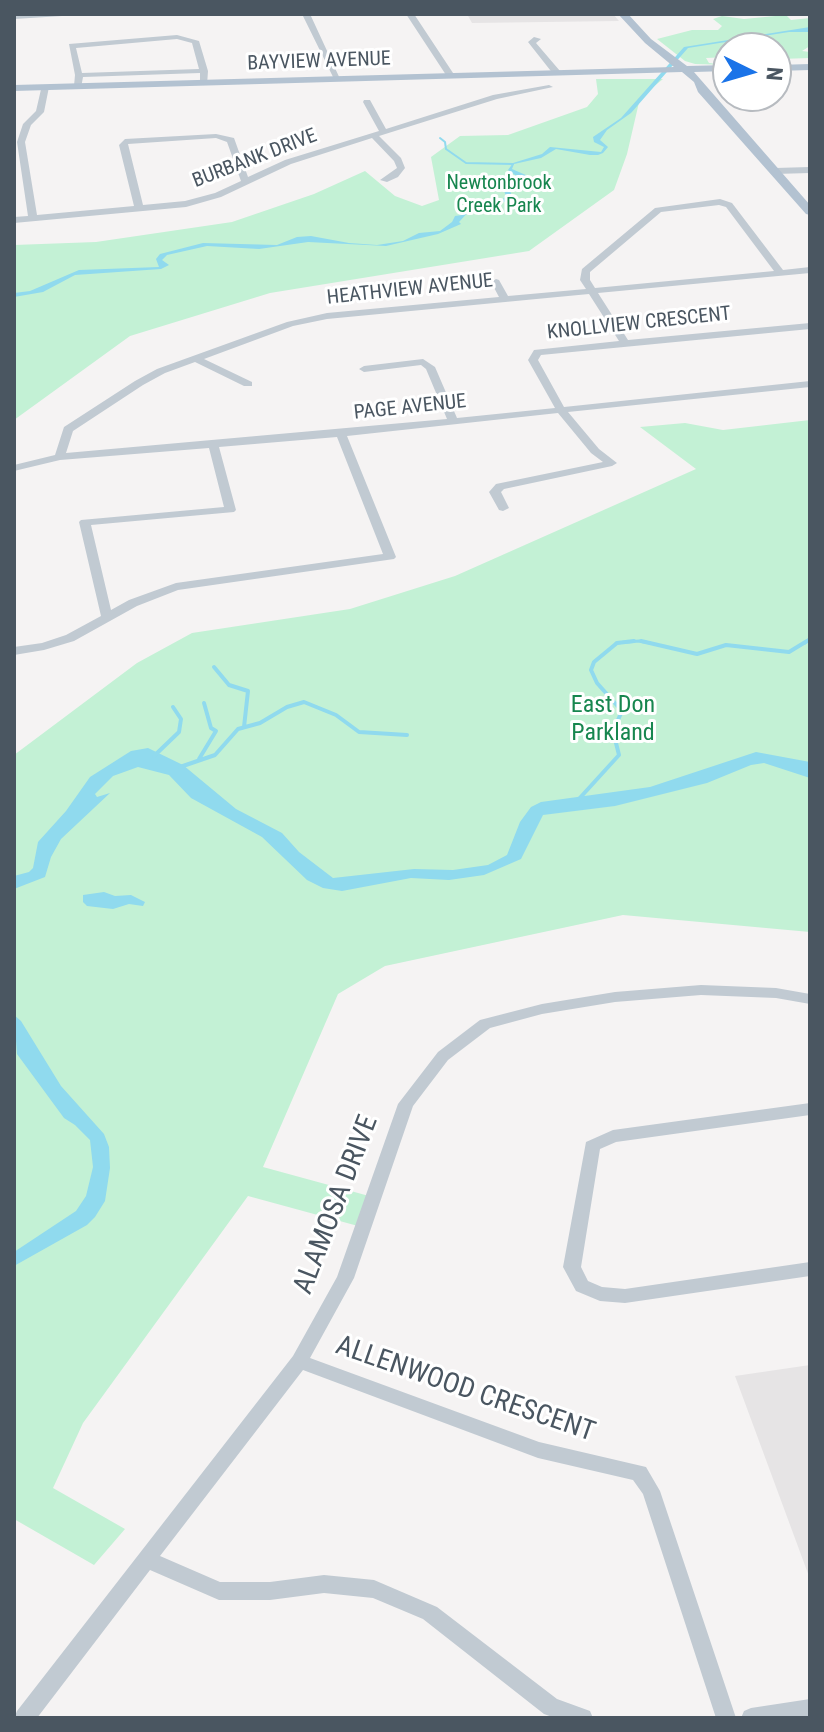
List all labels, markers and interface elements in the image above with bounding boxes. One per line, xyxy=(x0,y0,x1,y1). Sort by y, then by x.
north arrow xyxy=(712,32,792,112)
street label: BAYVIEW AVENUE xyxy=(247,48,391,76)
text: N xyxy=(761,66,787,82)
street label: BURBANK DRIVE xyxy=(189,124,321,194)
park label: Newtonbrook Creek Park xyxy=(446,172,552,219)
street label: HEATHVIEW AVENUE xyxy=(326,269,494,311)
street label: KNOLLVIEW CRESCENT xyxy=(546,302,732,346)
street label: PAGE AVENUE xyxy=(353,390,467,426)
park label: East Don Parkland xyxy=(571,692,655,748)
street label: ALAMOSA DRIVE xyxy=(288,1111,386,1299)
street label: ALLENWOOD CRESCENT xyxy=(331,1330,599,1450)

